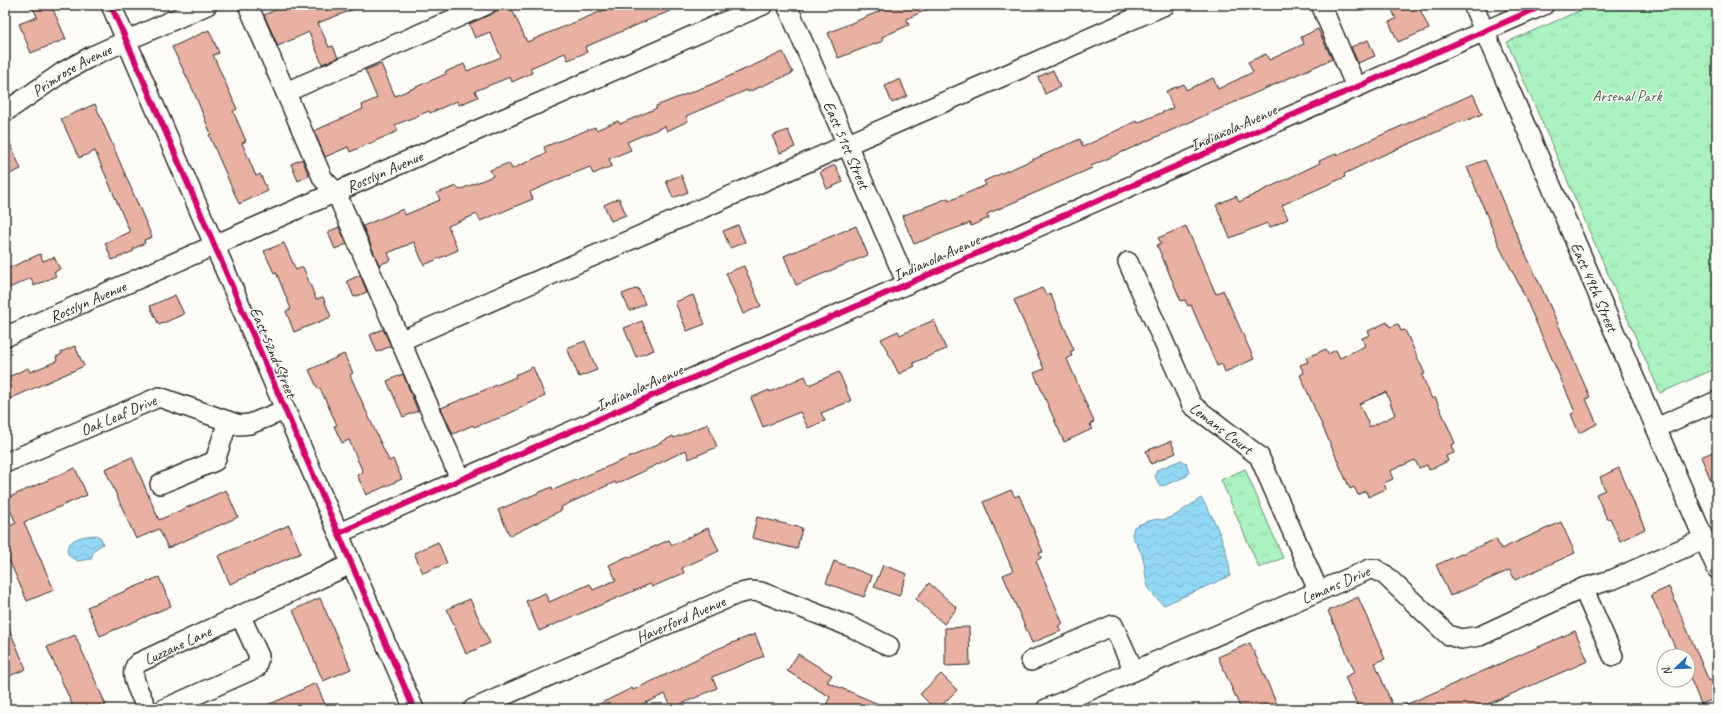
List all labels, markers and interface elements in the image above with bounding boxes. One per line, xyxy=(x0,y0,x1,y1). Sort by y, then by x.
street label: Primrose Avenue xyxy=(28,39,116,101)
park label: Arsenal Park xyxy=(1592,86,1663,106)
street label: East 51st Street xyxy=(818,98,875,194)
street label: Indianola Avenue xyxy=(1187,99,1281,156)
street label: Rosslyn Avenue xyxy=(343,146,427,197)
street label: Indianola Avenue xyxy=(890,229,984,286)
street label: East 49th Street xyxy=(1566,239,1623,337)
street label: Rosslyn Avenue xyxy=(47,276,131,327)
street label: East 52nd Street xyxy=(245,304,302,402)
street label: Indianola Avenue xyxy=(593,359,687,416)
street label: Oak Leaf Drive xyxy=(78,390,161,441)
street label: Lemans Court xyxy=(1186,398,1258,460)
street label: Lemans Drive xyxy=(1298,561,1375,609)
street label: Haverford Avenue xyxy=(633,591,730,648)
street label: Luzzane Lane xyxy=(141,621,216,670)
north arrow xyxy=(1656,648,1696,688)
text: N xyxy=(1658,664,1675,678)

